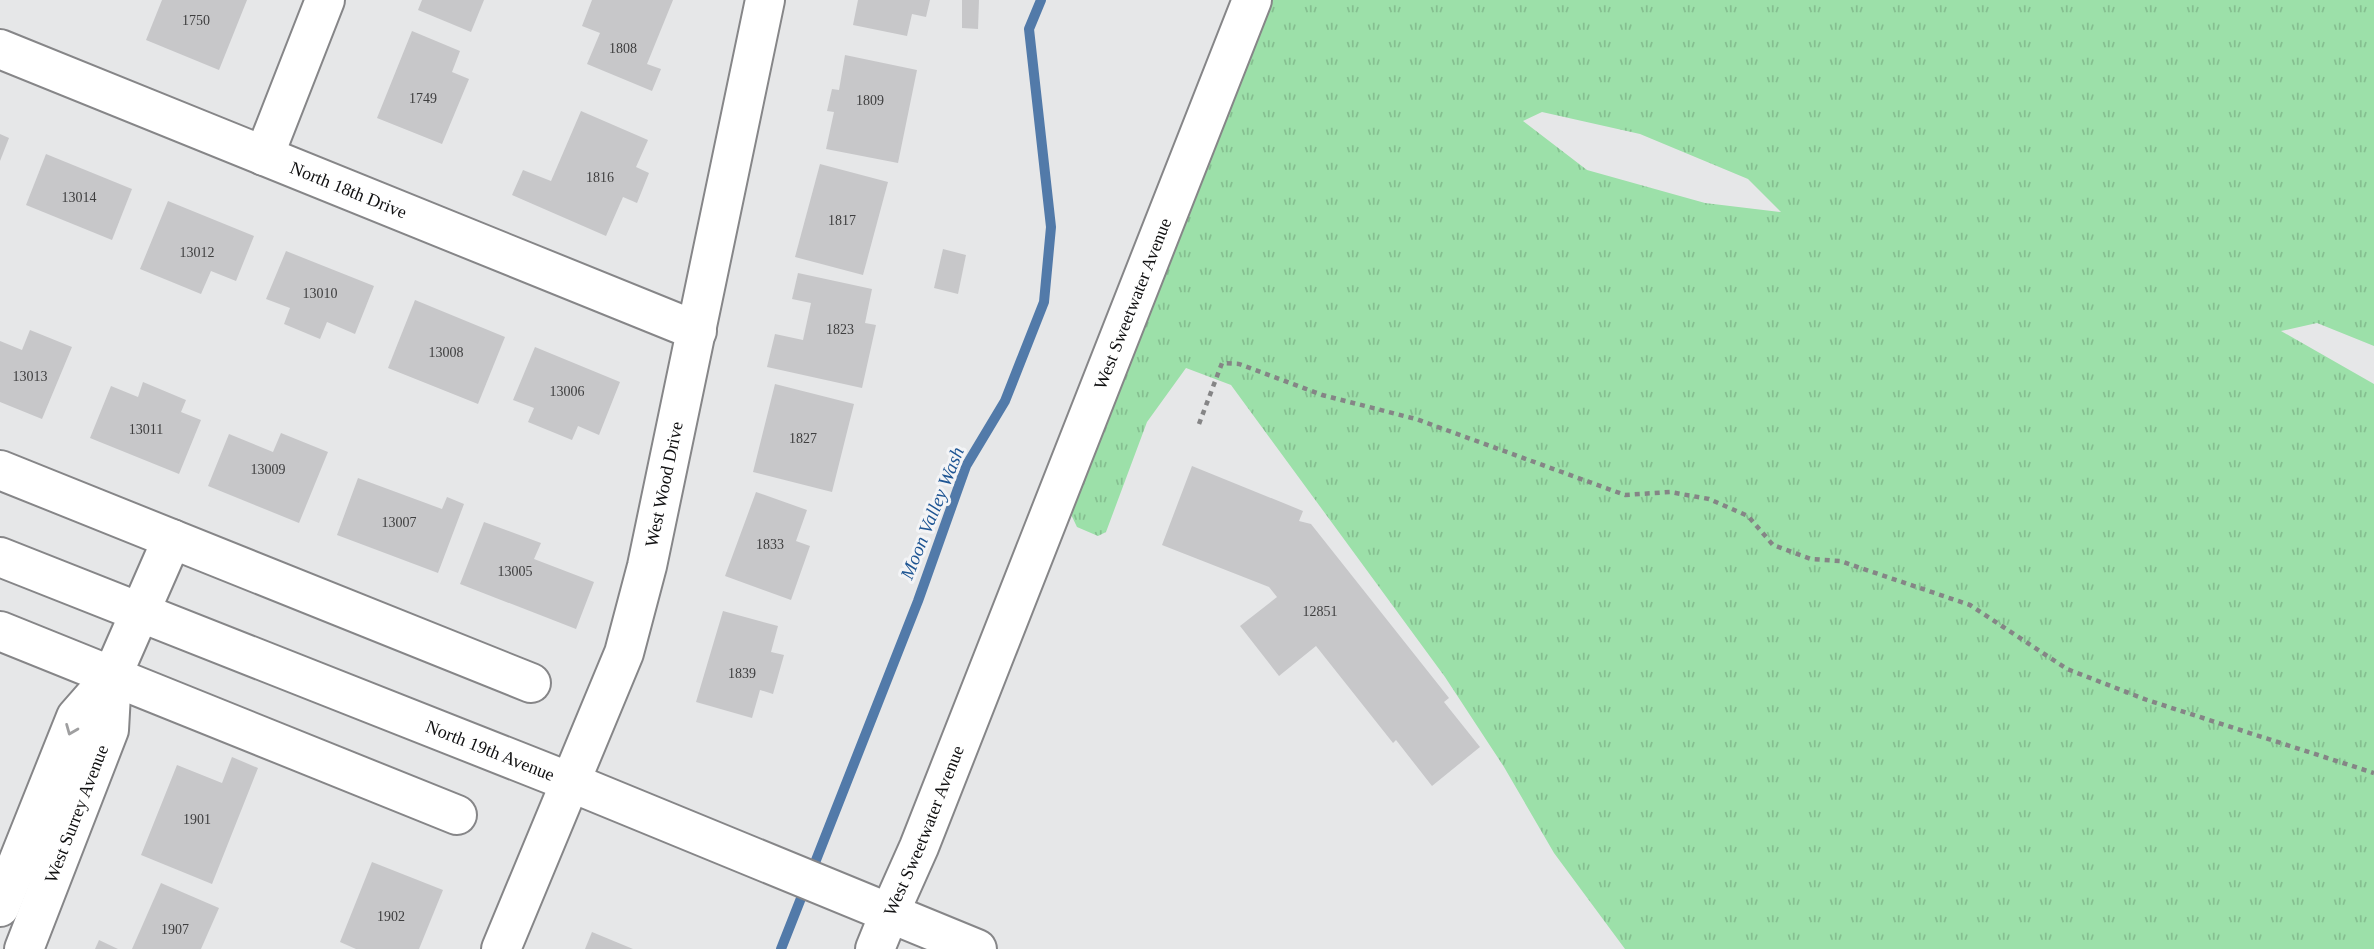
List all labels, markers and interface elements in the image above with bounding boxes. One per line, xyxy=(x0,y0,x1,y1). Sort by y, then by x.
house number: 1750 xyxy=(182,13,210,28)
house number: 1808 xyxy=(609,41,637,56)
house number: 1749 xyxy=(409,91,437,106)
house number: 1809 xyxy=(856,93,884,108)
street label: North 18th Drive xyxy=(287,157,410,223)
house number: 1816 xyxy=(586,170,614,185)
house number: 13014 xyxy=(62,190,97,205)
house number: 1817 xyxy=(828,213,856,228)
street label: West Sweetwater Avenue xyxy=(1090,215,1175,392)
house number: 13012 xyxy=(180,245,215,260)
house number: 13010 xyxy=(303,286,338,301)
house number: 1823 xyxy=(826,322,854,337)
house number: 13008 xyxy=(429,345,464,360)
house number: 13013 xyxy=(13,369,48,384)
house number: 13006 xyxy=(550,384,585,399)
street label: West Wood Drive xyxy=(641,420,687,549)
house number: 13011 xyxy=(129,422,163,437)
house number: 1827 xyxy=(789,431,817,446)
water label: Moon Valley Wash xyxy=(896,444,968,583)
house number: 13009 xyxy=(251,462,286,477)
house number: 13007 xyxy=(382,515,417,530)
house number: 1833 xyxy=(756,537,784,552)
house number: 13005 xyxy=(498,564,533,579)
house number: 12851 xyxy=(1303,604,1338,619)
house number: 1839 xyxy=(728,666,756,681)
street label: North 19th Avenue xyxy=(423,716,557,785)
one-way arrow xyxy=(65,722,79,735)
street label: West Surrey Avenue xyxy=(41,742,112,886)
street label: West Sweetwater Avenue xyxy=(880,743,968,919)
house number: 1901 xyxy=(183,812,211,827)
house number: 1902 xyxy=(377,909,405,924)
house number: 1907 xyxy=(161,922,189,937)

